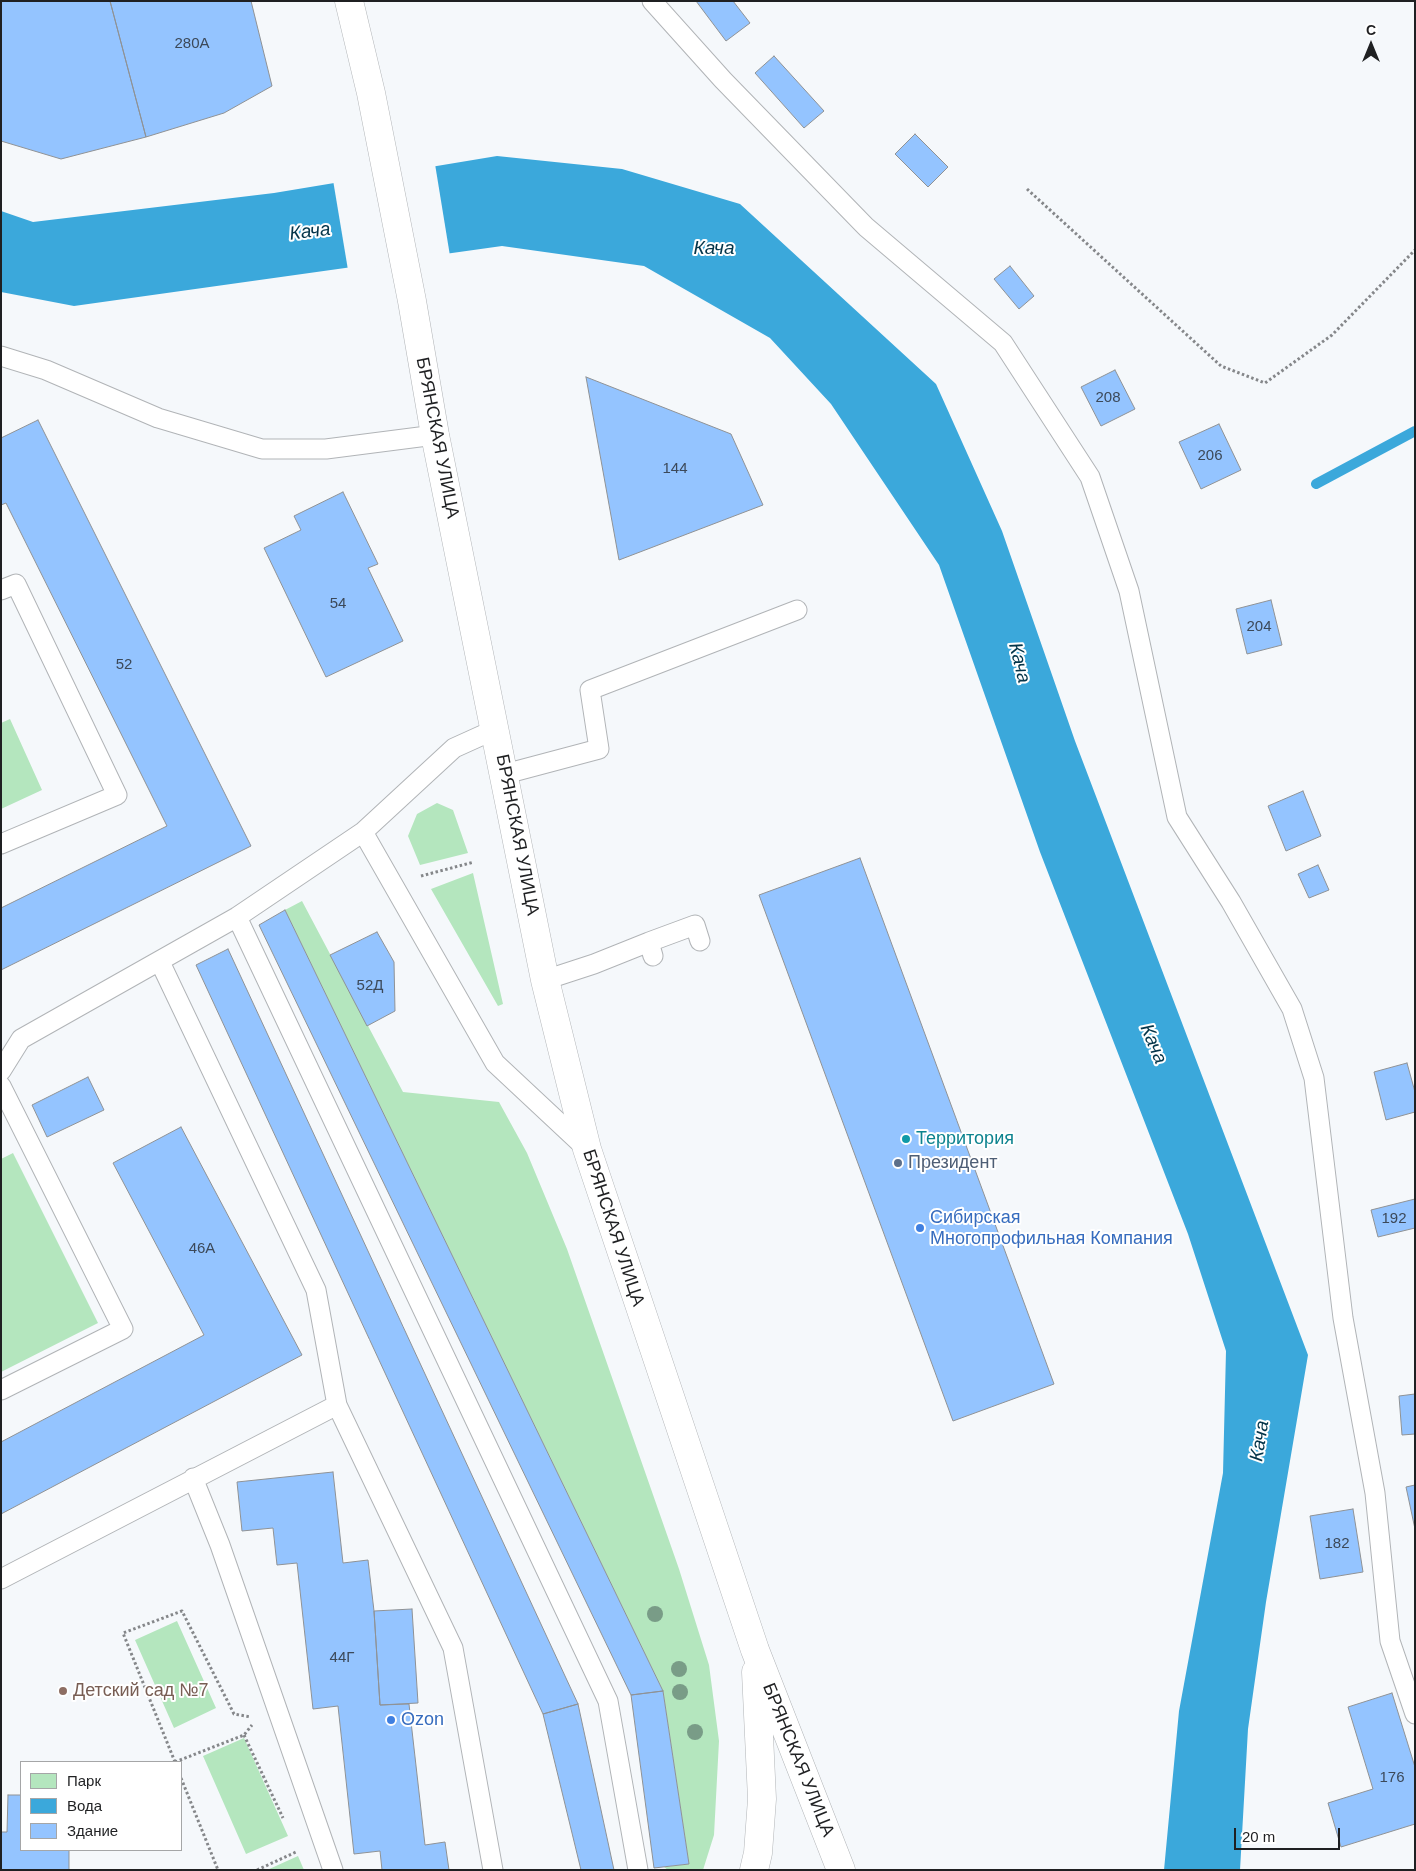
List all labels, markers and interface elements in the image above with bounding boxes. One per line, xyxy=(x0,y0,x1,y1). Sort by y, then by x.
north arrow xyxy=(1346,20,1396,70)
text: С xyxy=(1366,22,1376,38)
house number: 280А xyxy=(174,35,210,53)
water label: Кача xyxy=(288,218,332,246)
water label: Кача xyxy=(694,238,734,260)
street label: БРЯНСКАЯ УЛИЦА xyxy=(411,356,463,520)
house number: 208 xyxy=(1095,389,1121,407)
house number: 206 xyxy=(1197,447,1223,465)
house number: 144 xyxy=(662,460,688,478)
house number: 54 xyxy=(330,595,346,613)
house number: 204 xyxy=(1246,618,1272,636)
water label: Кача xyxy=(1003,640,1035,686)
house number: 52 xyxy=(116,656,132,674)
street label: БРЯНСКАЯ УЛИЦА xyxy=(491,753,543,917)
house number: 52Д xyxy=(357,977,383,995)
water label: Кача xyxy=(1135,1021,1171,1067)
place label: Территория xyxy=(916,1128,1014,1150)
marker: Территория xyxy=(900,1133,912,1145)
street label: БРЯНСКАЯ УЛИЦА xyxy=(577,1147,649,1309)
place label: Президент xyxy=(908,1152,998,1174)
marker: Президент xyxy=(892,1157,904,1169)
place label: Сибирская Многопрофильная Компания xyxy=(930,1207,1173,1250)
house number: 192 xyxy=(1381,1210,1407,1228)
marker: Сибирская Многопрофильная Компания xyxy=(914,1222,926,1234)
house number: 46А xyxy=(189,1240,215,1258)
water label: Кача xyxy=(1246,1419,1274,1463)
house number: 182 xyxy=(1324,1535,1350,1553)
house number: 44Г xyxy=(330,1649,354,1667)
place label: Детский сад №7 xyxy=(73,1680,208,1702)
street label: БРЯНСКАЯ УЛИЦА xyxy=(757,1680,839,1840)
marker: Детский сад №7 xyxy=(57,1685,69,1697)
place label: Ozon xyxy=(401,1709,444,1731)
marker: Ozon xyxy=(385,1714,397,1726)
legend xyxy=(20,1761,182,1851)
house number: 176 xyxy=(1379,1769,1405,1787)
text: Парк xyxy=(67,1772,101,1789)
text: Вода xyxy=(67,1797,102,1814)
scale bar xyxy=(1236,1818,1342,1850)
text: Здание xyxy=(67,1822,118,1839)
text: 20 m xyxy=(1242,1828,1275,1845)

